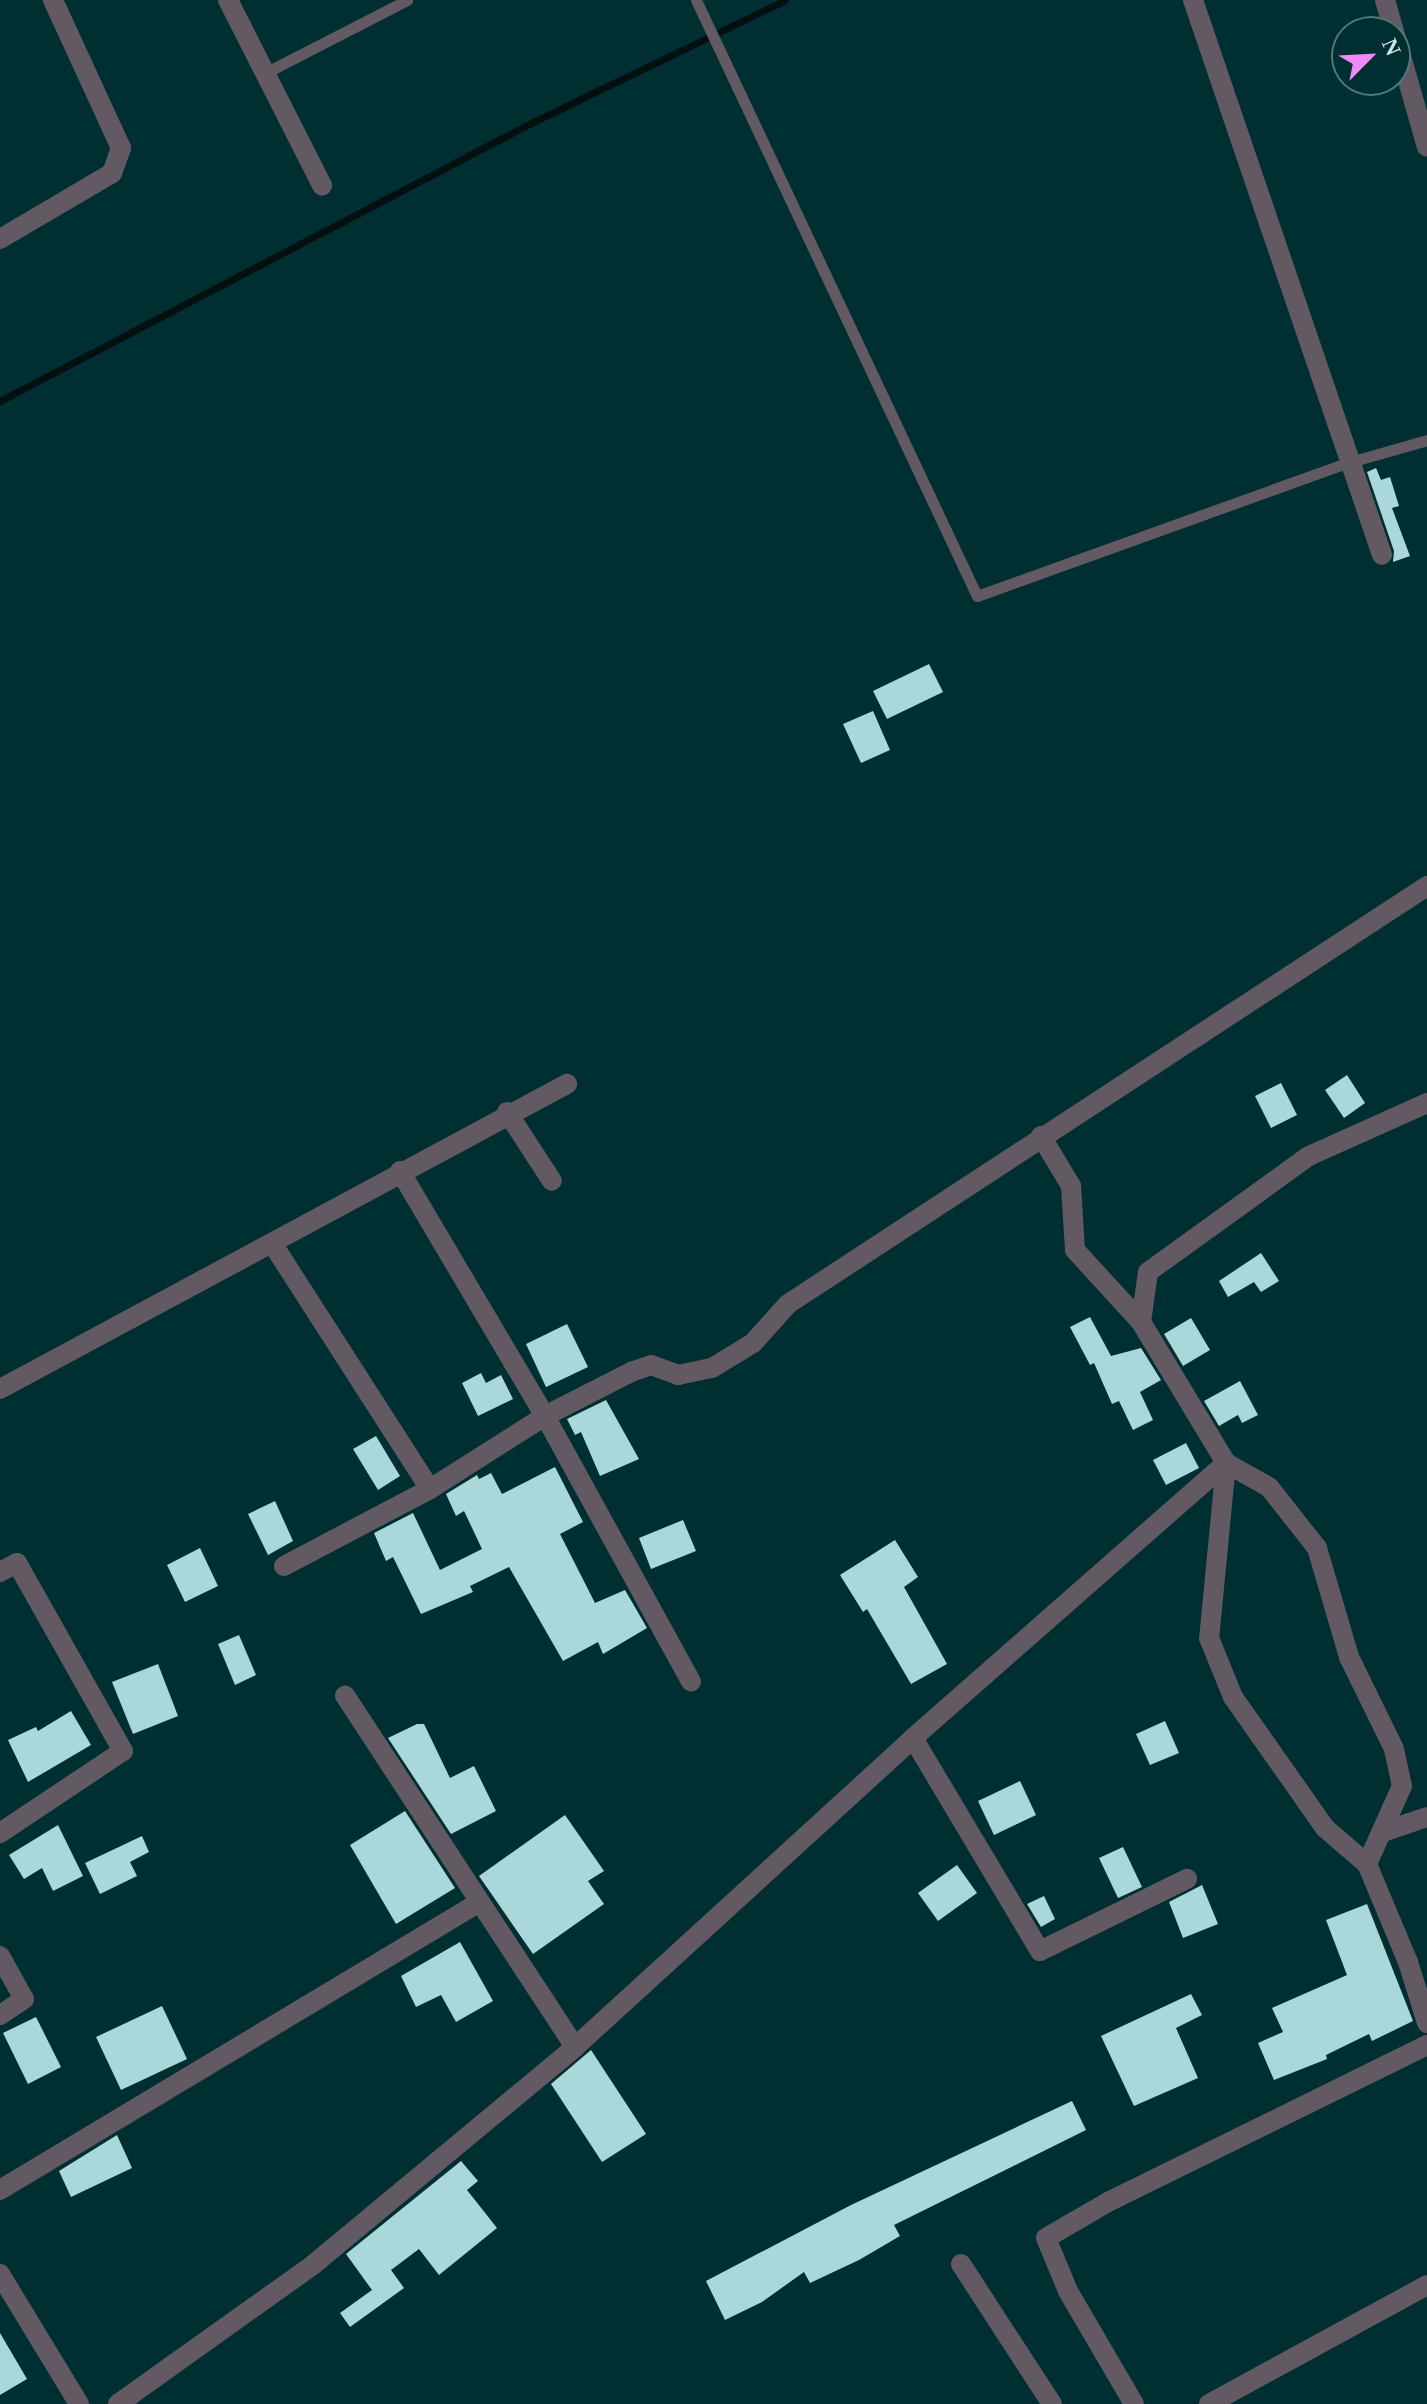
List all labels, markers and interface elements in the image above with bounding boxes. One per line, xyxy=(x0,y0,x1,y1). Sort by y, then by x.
north arrow xyxy=(1331,16,1411,96)
text: N xyxy=(1377,34,1406,59)

